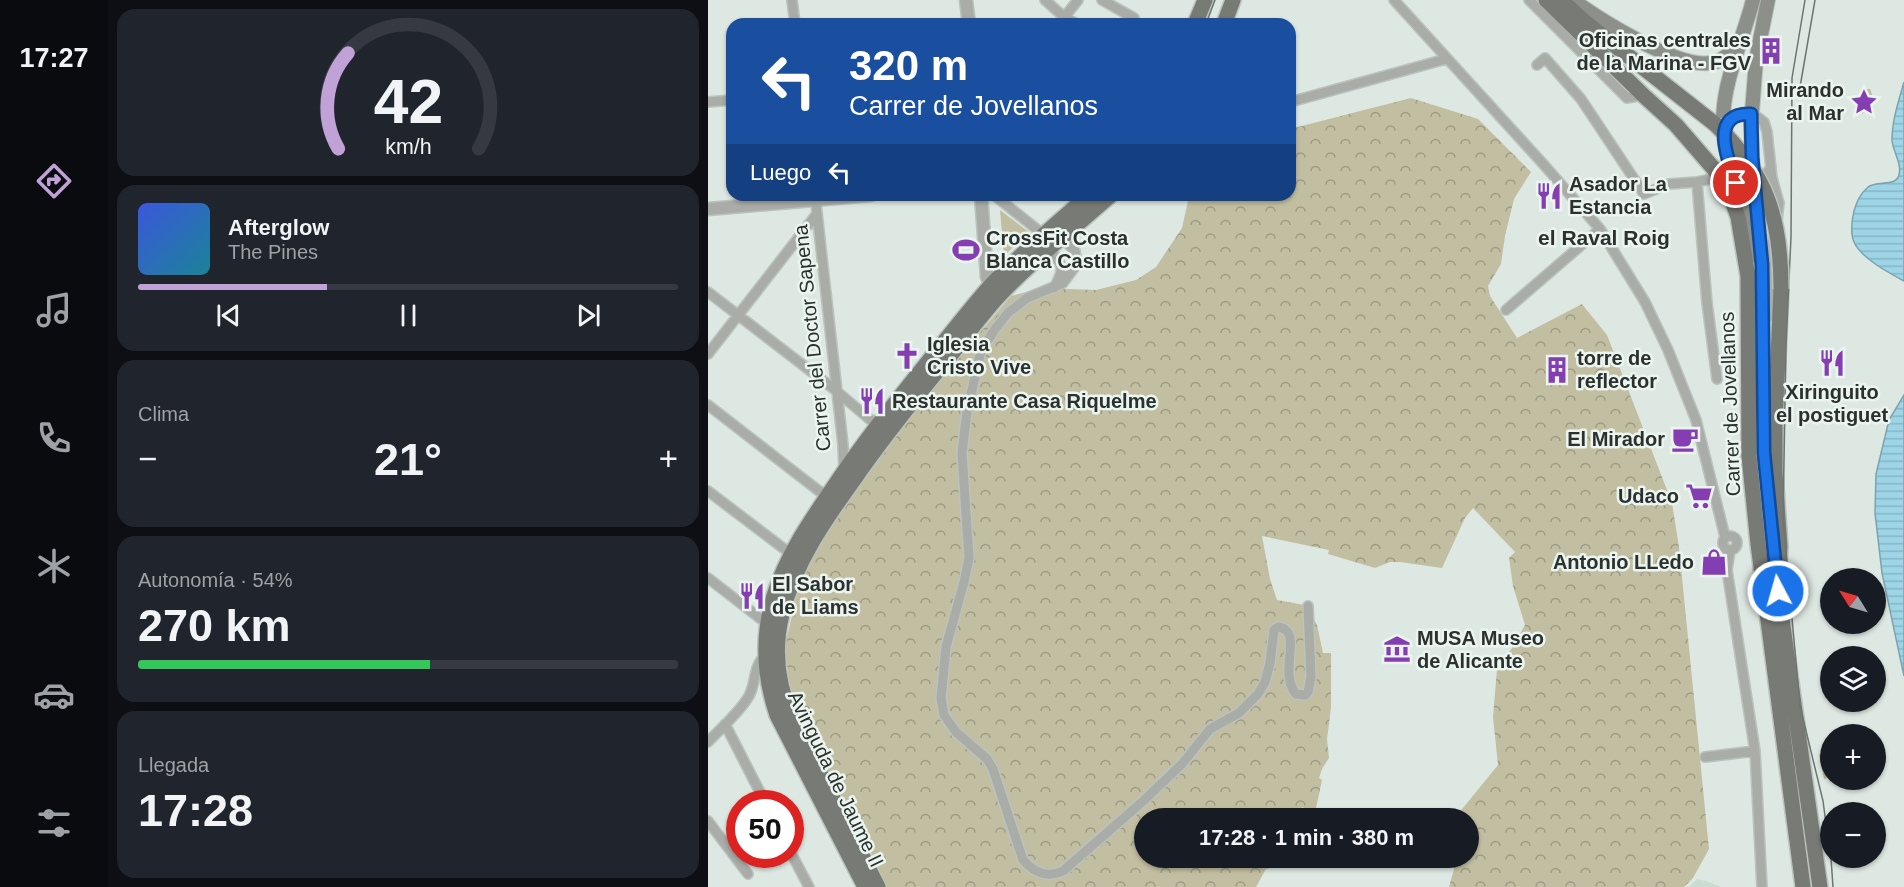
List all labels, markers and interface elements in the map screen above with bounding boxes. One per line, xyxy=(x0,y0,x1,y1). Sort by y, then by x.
place label: Oficinas centrales de la Marina - FGV xyxy=(1577,29,1752,74)
building icon: Oficinas centrales de la Marina - FGV xyxy=(1756,36,1786,66)
icon: left xyxy=(750,42,828,120)
text: 320 m xyxy=(849,42,968,89)
text: 17:27 xyxy=(19,43,89,73)
text: 42 xyxy=(373,67,443,136)
place label: Mirando al Mar xyxy=(1766,79,1844,124)
place icon: Mirando al Mar xyxy=(1849,87,1879,117)
text: Carrer de Jovellanos xyxy=(849,91,1098,121)
text: km/h xyxy=(385,136,431,160)
icon: left xyxy=(823,156,856,189)
pin xyxy=(1710,157,1761,208)
icon: directions xyxy=(33,160,75,202)
text: Luego xyxy=(750,160,811,185)
icon: arrive xyxy=(1719,166,1752,199)
place label: Asador La Estancia xyxy=(1569,173,1668,218)
restaurant icon: Asador La Estancia xyxy=(1534,181,1564,211)
text: Afterglow xyxy=(228,215,329,240)
street label: Carrer del Doctor Sapena xyxy=(789,223,835,452)
district label: el Raval Roig xyxy=(1538,226,1670,249)
place label: CrossFit Costa Blanca Castillo xyxy=(986,227,1129,272)
sports icon: CrossFit Costa Blanca Castillo xyxy=(951,235,981,265)
text: The Pines xyxy=(228,241,318,263)
icon: music xyxy=(33,289,75,331)
icon: previous xyxy=(212,299,245,332)
icon: pause xyxy=(392,299,425,332)
icon: next xyxy=(572,299,605,332)
street label: Carrer de Jovellanos xyxy=(1716,311,1744,497)
place label: Iglesia Cristo Vive xyxy=(927,333,1031,378)
church icon: Iglesia Cristo Vive xyxy=(892,341,922,371)
place label: torre de reflector xyxy=(1577,347,1657,392)
restaurant icon: Xiringuito el postiguet xyxy=(1817,348,1847,378)
building icon: torre de reflector xyxy=(1542,355,1572,385)
place label: Xiringuito el postiguet xyxy=(1776,381,1888,426)
restaurant icon: Restaurante Casa Riquelme xyxy=(857,386,887,416)
place label: Restaurante Casa Riquelme xyxy=(892,390,1157,412)
text: Clima xyxy=(138,403,189,425)
icon: phone xyxy=(33,417,75,459)
cafe icon: El Mirador xyxy=(1670,424,1700,454)
place label: El Mirador xyxy=(1567,428,1665,450)
text: 21° xyxy=(374,434,442,485)
text: − xyxy=(138,440,157,477)
text: + xyxy=(659,440,678,477)
supermarket icon: Udaco xyxy=(1684,481,1714,511)
place label: Udaco xyxy=(1618,485,1679,507)
icon: climate xyxy=(33,545,75,587)
shop icon: Antonio LLedo xyxy=(1699,547,1729,577)
place label: Antonio LLedo xyxy=(1553,551,1694,573)
position arrow xyxy=(1746,559,1810,623)
north arrow xyxy=(1820,568,1886,634)
map controls xyxy=(1820,568,1886,868)
text: Autonomía · 54% xyxy=(138,569,293,591)
place label: El Sabor de Liams xyxy=(772,573,859,618)
restaurant icon: El Sabor de Liams xyxy=(737,581,767,611)
text: 270 km xyxy=(138,600,291,651)
place label: MUSA Museo de Alicante xyxy=(1417,627,1544,672)
museum icon: MUSA Museo de Alicante xyxy=(1382,634,1412,664)
button: layers xyxy=(1820,646,1886,712)
icon: car xyxy=(33,674,75,716)
street label: Avinguda de Jaume II xyxy=(784,687,888,871)
button: + xyxy=(1820,724,1886,790)
text: Llegada xyxy=(138,754,209,776)
text: 17:28 xyxy=(138,785,253,836)
speed limit sign: 50 xyxy=(726,790,804,868)
icon: filters xyxy=(33,802,75,844)
button: − xyxy=(1820,802,1886,868)
text: 17:28 · 1 min · 380 m xyxy=(1199,825,1414,850)

